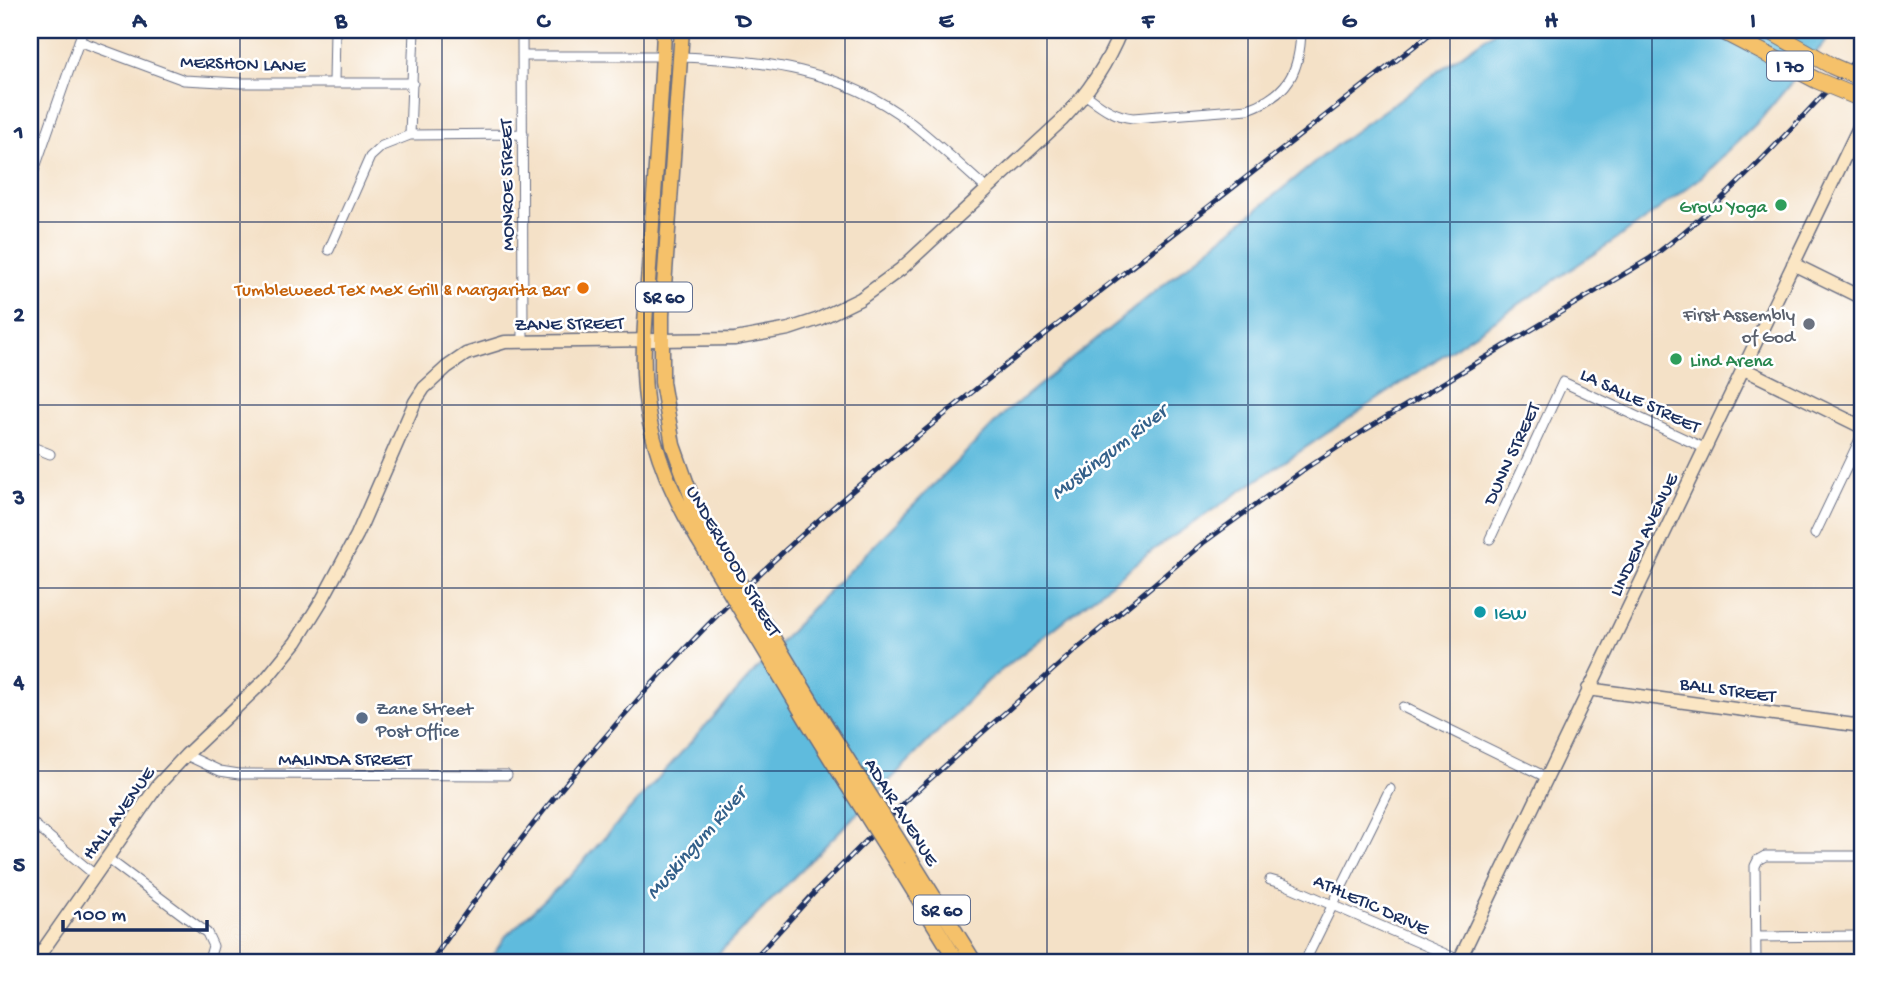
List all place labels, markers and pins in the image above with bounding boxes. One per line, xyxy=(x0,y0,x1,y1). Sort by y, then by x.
place label: Grow Yoga xyxy=(1679,197,1768,220)
marker: Grow Yoga xyxy=(1773,197,1789,213)
place label: Tumbleweed Tex Mex Grill & Margarita Bar xyxy=(234,280,571,303)
marker: Tumbleweed Tex Mex Grill & Margarita Bar xyxy=(575,280,591,296)
place label: First Assembly of God xyxy=(1682,305,1797,350)
marker: First Assembly of God xyxy=(1801,316,1817,332)
marker: Lind Arena xyxy=(1668,351,1684,367)
place label: Lind Arena xyxy=(1690,351,1775,374)
marker: IGW xyxy=(1472,604,1488,620)
place label: IGW xyxy=(1494,604,1527,627)
place label: Zane Street Post Office xyxy=(375,699,475,744)
marker: Zane Street Post Office xyxy=(354,710,370,726)

